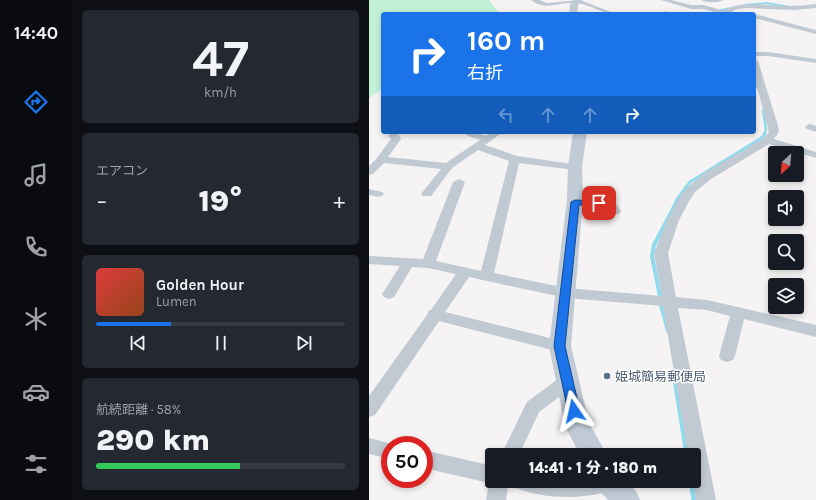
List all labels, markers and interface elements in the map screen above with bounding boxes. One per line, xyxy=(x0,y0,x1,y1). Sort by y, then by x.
text: 14:40 xyxy=(14,22,58,44)
text: 160 m xyxy=(467,24,545,57)
text: 47 xyxy=(192,28,249,89)
icon: right xyxy=(401,28,453,80)
text: 右折 xyxy=(467,62,503,84)
text: km/h xyxy=(204,85,237,100)
icon: directions xyxy=(22,88,50,116)
icon: left xyxy=(495,104,517,126)
icon: ahead xyxy=(537,104,559,126)
icon: ahead xyxy=(579,104,601,126)
icon: right xyxy=(621,104,643,126)
north arrow xyxy=(768,146,804,182)
map controls xyxy=(768,146,804,314)
icon: music xyxy=(22,161,50,189)
text: エアコン xyxy=(96,163,148,178)
text: 19° xyxy=(199,183,242,219)
pin xyxy=(582,186,616,220)
text: − xyxy=(96,188,108,214)
text: + xyxy=(333,188,345,214)
button: sound xyxy=(768,190,804,226)
icon: arrive xyxy=(588,192,610,214)
icon: phone xyxy=(22,233,50,261)
button: search xyxy=(768,234,804,270)
text: Golden Hour xyxy=(156,276,244,294)
button: layers xyxy=(768,278,804,314)
text: Lumen xyxy=(156,294,197,309)
icon: climate xyxy=(22,305,50,333)
icon: previous xyxy=(127,332,149,354)
icon: pause xyxy=(210,332,232,354)
icon: next xyxy=(293,332,315,354)
place label: 姫城簡易郵便局 xyxy=(615,369,706,384)
marker: 姫城簡易郵便局 xyxy=(602,371,612,381)
icon: car xyxy=(22,378,50,406)
position arrow xyxy=(553,390,595,432)
text: 航続距離 · 58% xyxy=(96,402,181,417)
text: 290 km xyxy=(96,422,210,458)
speed limit sign: 50 xyxy=(381,436,433,488)
icon: filters xyxy=(22,450,50,478)
text: 14:41 · 1 分 · 180 m xyxy=(529,459,657,477)

